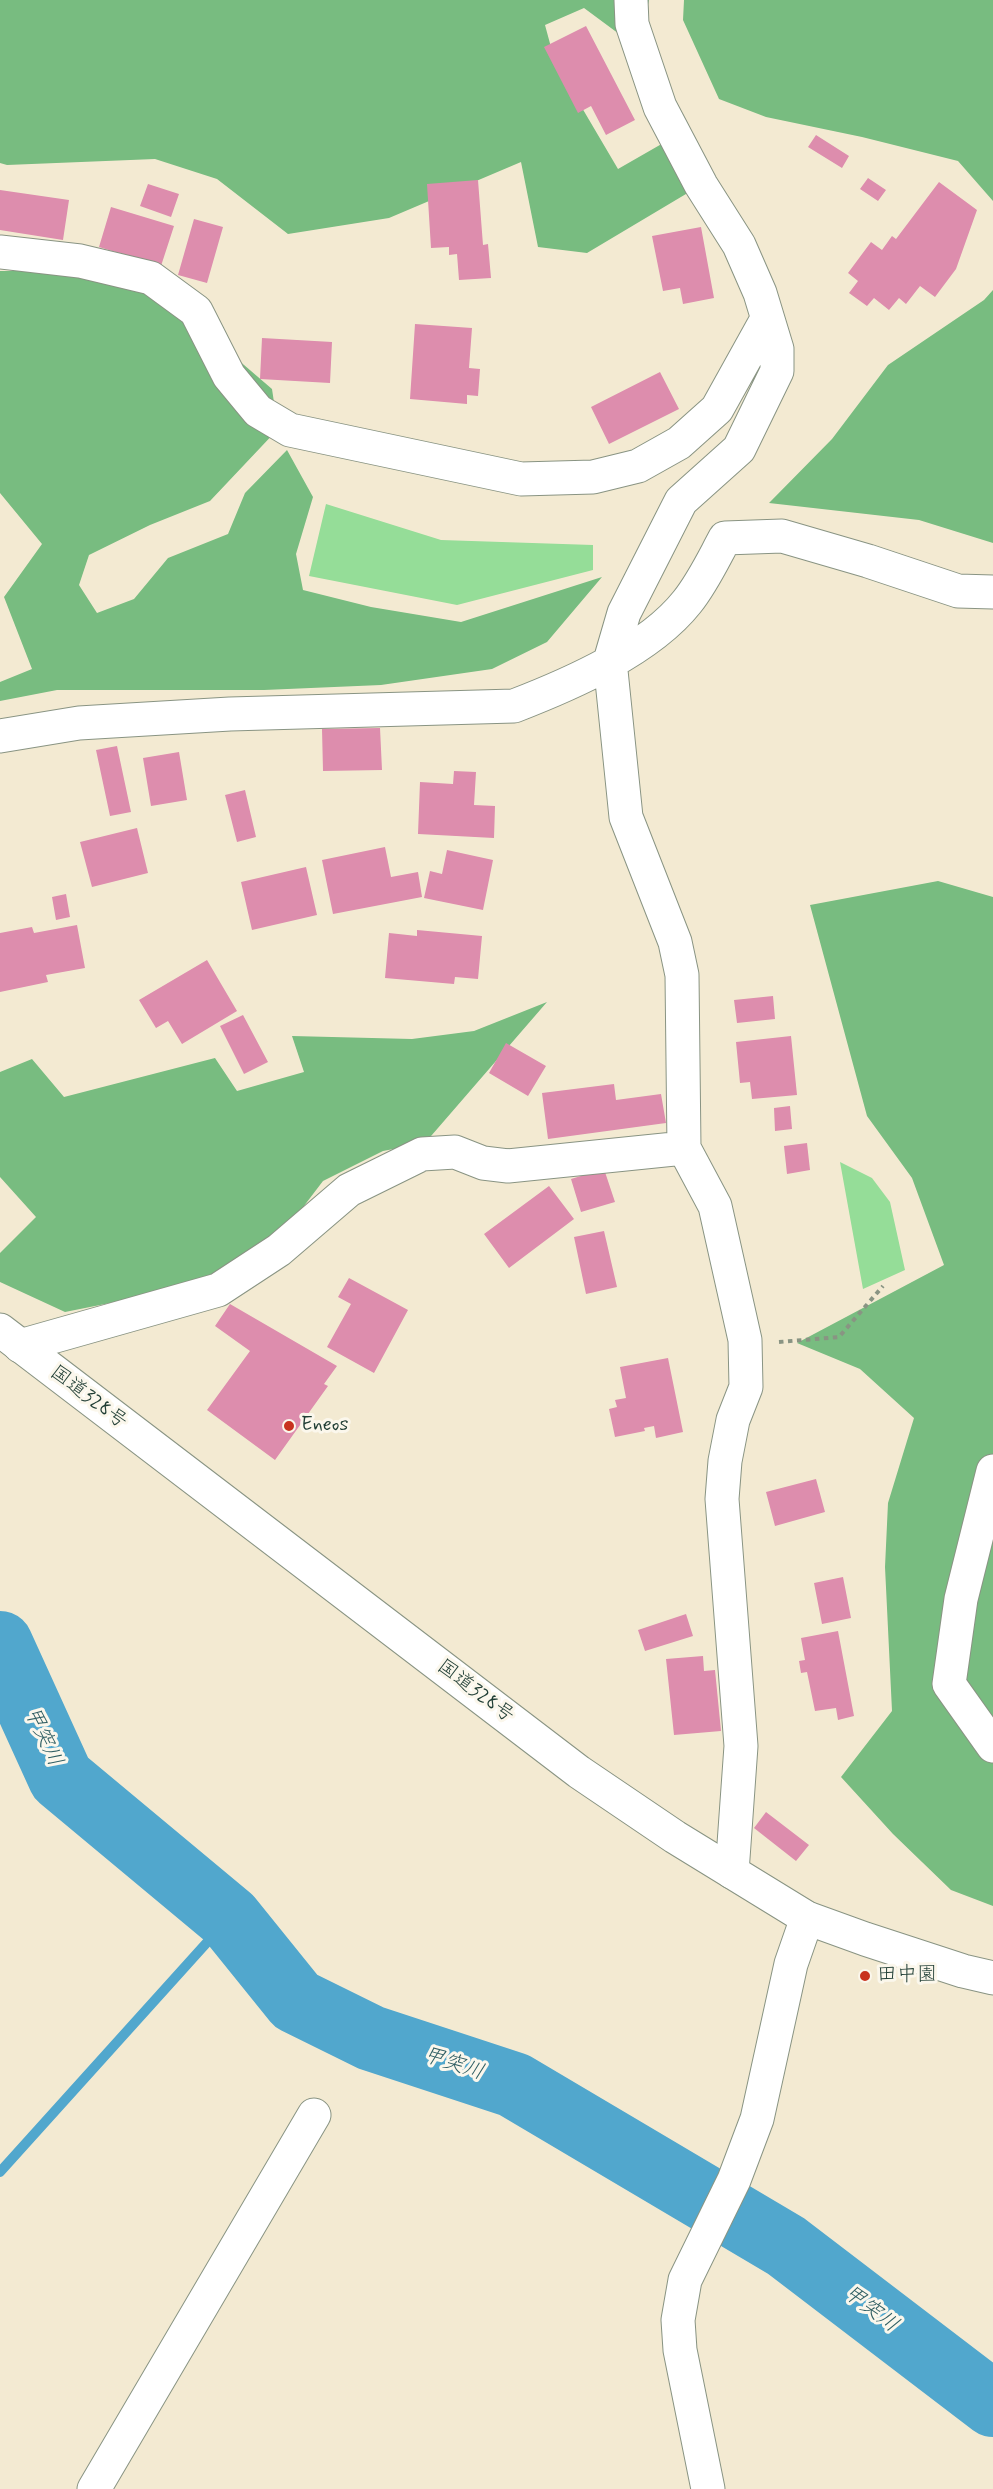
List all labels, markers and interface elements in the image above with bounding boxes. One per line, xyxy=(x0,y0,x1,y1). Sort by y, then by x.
street label: 国道328号 xyxy=(45,1361,131,1435)
place label: Eneos xyxy=(301,1414,348,1438)
marker: Eneos xyxy=(282,1419,296,1433)
street label: 国道328号 xyxy=(432,1655,518,1729)
water label: 甲突川 xyxy=(17,1703,67,1771)
place label: 田中園 xyxy=(877,1964,937,1988)
marker: 田中園 xyxy=(858,1969,872,1983)
water label: 甲突川 xyxy=(419,2043,487,2087)
water label: 甲突川 xyxy=(837,2281,903,2339)

